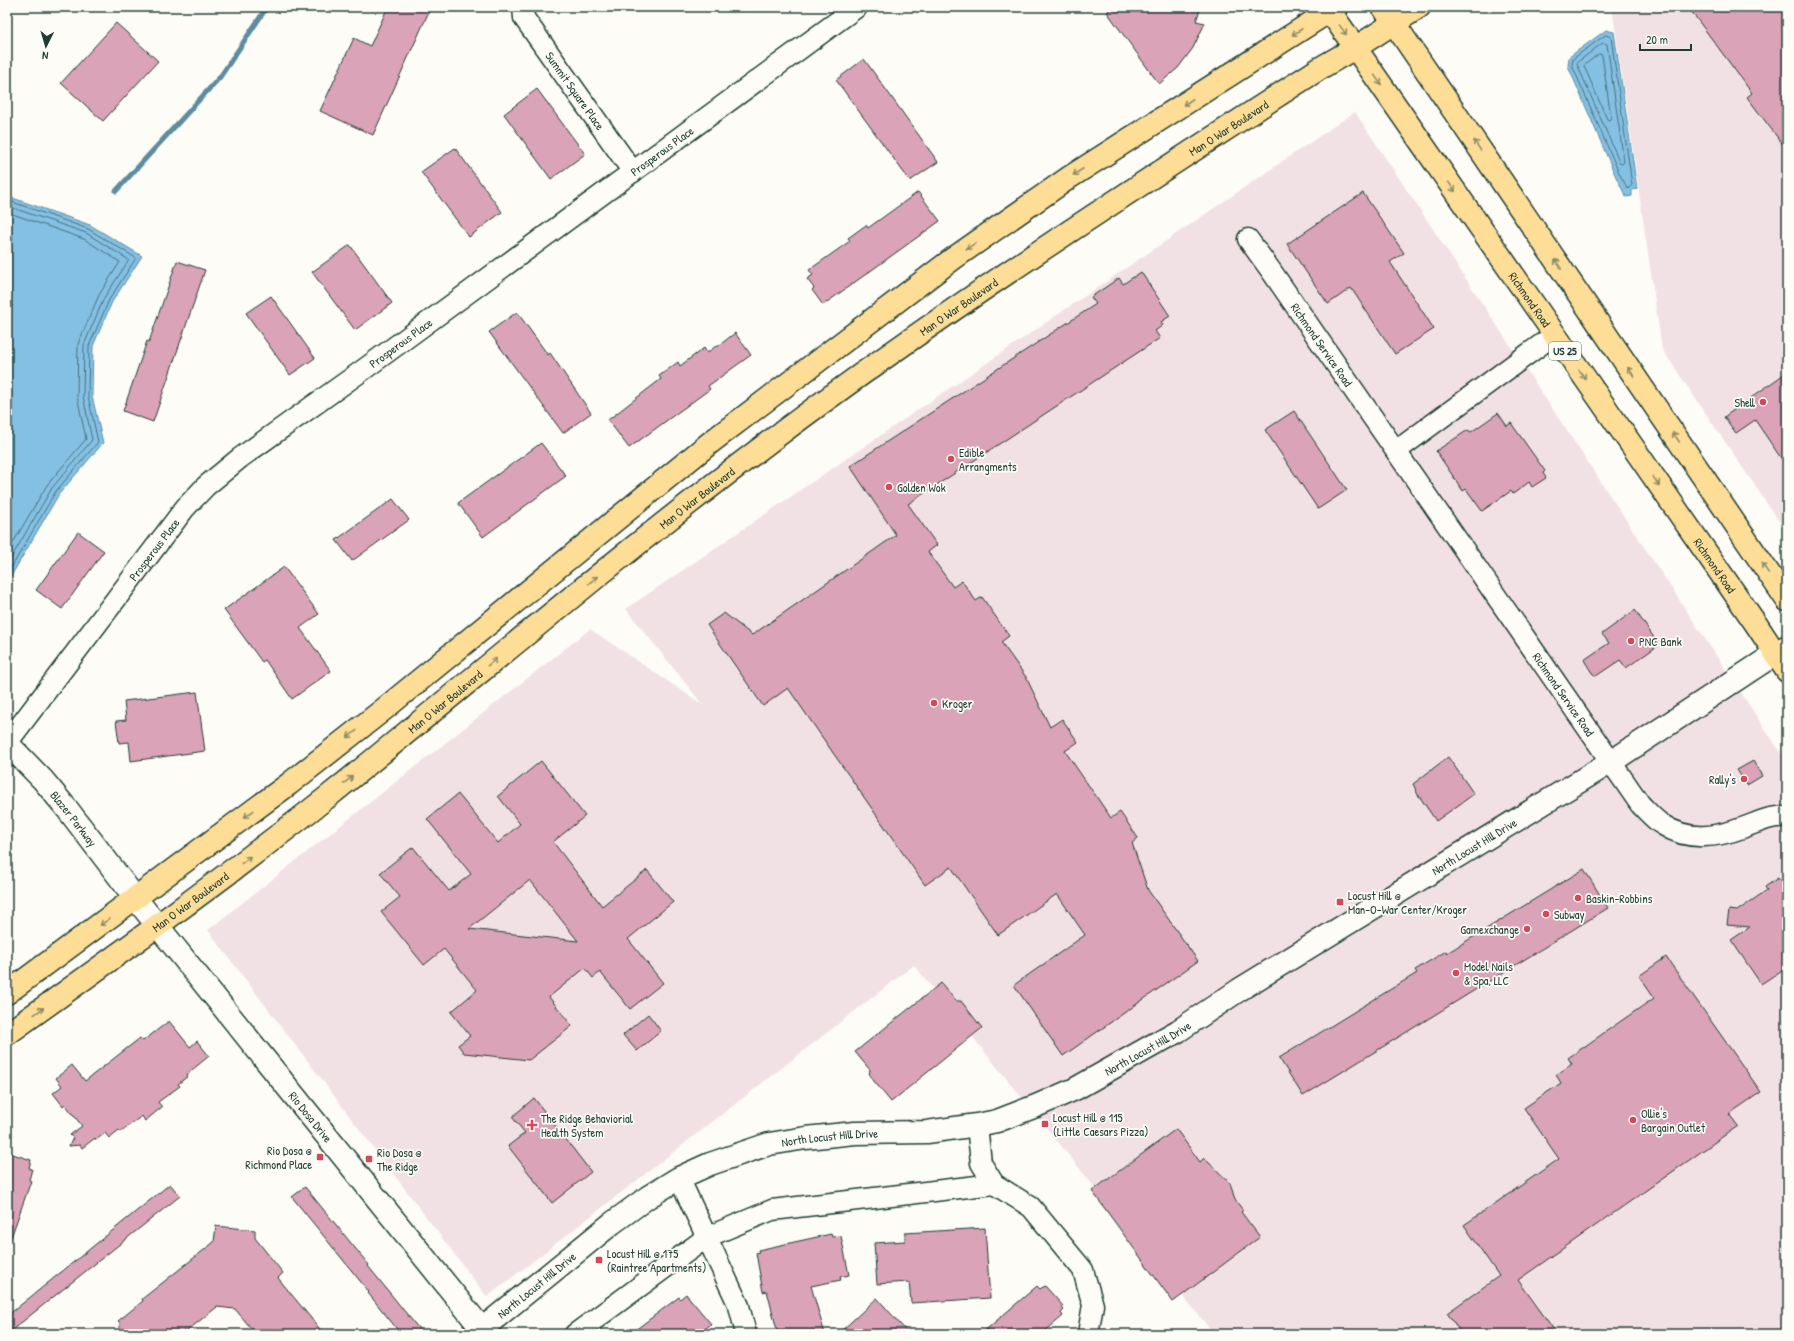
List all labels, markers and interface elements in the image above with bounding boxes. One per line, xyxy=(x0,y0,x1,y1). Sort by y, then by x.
one-way arrow xyxy=(1339,24,1347,35)
north arrow xyxy=(26,26,66,66)
scale bar xyxy=(1640,26,1691,52)
one-way arrow xyxy=(1292,28,1303,36)
text: 20 m xyxy=(1646,31,1668,48)
street label: Summit Square Place xyxy=(542,48,609,133)
text: N xyxy=(41,49,49,63)
one-way arrow xyxy=(1374,74,1382,85)
street label: Man O War Boulevard xyxy=(1185,95,1272,160)
one-way arrow xyxy=(1183,98,1194,106)
street label: Prosperous Place xyxy=(626,122,697,180)
one-way arrow xyxy=(1473,140,1481,151)
one-way arrow xyxy=(1073,168,1084,176)
one-way arrow xyxy=(1448,181,1456,192)
one-way arrow xyxy=(966,242,977,250)
one-way arrow xyxy=(1554,259,1562,270)
street label: Richmond Road xyxy=(1505,268,1556,330)
street label: Man O War Boulevard xyxy=(916,273,1001,339)
street label: Richmond Service Road xyxy=(1287,299,1357,390)
street label: Prosperous Place xyxy=(365,313,436,371)
road number: US 25 xyxy=(1549,342,1581,360)
one-way arrow xyxy=(1627,366,1636,377)
one-way arrow xyxy=(1578,368,1586,379)
place label: Shell xyxy=(1735,394,1756,411)
marker: Shell xyxy=(1758,397,1768,407)
one-way arrow xyxy=(1672,432,1680,443)
place label: Edible Arrangments xyxy=(959,444,1017,475)
marker: Edible Arrangments xyxy=(946,454,956,464)
street label: Man O War Boulevard xyxy=(655,462,738,532)
one-way arrow xyxy=(1652,475,1660,486)
place label: Golden Wok xyxy=(897,479,946,496)
marker: Golden Wok xyxy=(884,482,894,492)
street label: Prosperous Place xyxy=(124,514,183,584)
street label: Richmond Road xyxy=(1690,534,1740,596)
one-way arrow xyxy=(1761,563,1769,574)
one-way arrow xyxy=(587,575,598,584)
place label: PNC Bank xyxy=(1639,633,1682,650)
marker: PNC Bank xyxy=(1626,636,1636,646)
street label: Richmond Service Road xyxy=(1529,649,1599,739)
one-way arrow xyxy=(487,658,498,667)
street label: Man O War Boulevard xyxy=(404,665,486,737)
place label: Kroger xyxy=(942,695,973,712)
marker: Kroger xyxy=(929,698,939,708)
one-way arrow xyxy=(347,730,358,738)
place label: Rally's xyxy=(1709,771,1736,788)
marker: Rally's xyxy=(1739,774,1749,784)
one-way arrow xyxy=(343,775,354,784)
street label: Blazer Parkway xyxy=(47,787,101,850)
one-way arrow xyxy=(244,809,255,818)
street label: North Locust Hill Drive xyxy=(1428,813,1520,879)
one-way arrow xyxy=(240,855,251,864)
street label: Man O War Boulevard xyxy=(148,867,232,936)
place label: Locust Hill @ Man-O-War Center/Kroger xyxy=(1348,887,1467,918)
place label: Baskin-Robbins xyxy=(1586,890,1653,907)
marker: Baskin-Robbins xyxy=(1573,893,1583,903)
marker: Locust Hill @ Man-O-War Center/Kroger xyxy=(1335,897,1345,907)
place label: Subway xyxy=(1554,906,1585,923)
marker: Subway xyxy=(1541,909,1551,919)
one-way arrow xyxy=(99,918,110,926)
place label: Gamexchange xyxy=(1460,921,1519,938)
marker: Gamexchange xyxy=(1522,924,1532,934)
place label: Model Nails & Spa, LLC xyxy=(1464,958,1513,989)
marker: Model Nails & Spa, LLC xyxy=(1451,968,1461,978)
one-way arrow xyxy=(33,1007,44,1015)
street label: North Locust Hill Drive xyxy=(1101,1016,1194,1079)
street label: Rio Dosa Drive xyxy=(285,1088,337,1146)
place label: Ollie's Bargain Outlet xyxy=(1641,1105,1706,1136)
place label: Locust Hill @ 115 (Little Caesars Pizza) xyxy=(1053,1109,1148,1140)
place label: The Ridge Behaviorial Health System xyxy=(541,1110,634,1141)
marker: Ollie's Bargain Outlet xyxy=(1628,1115,1638,1125)
marker: The Ridge Behaviorial Health System xyxy=(526,1119,538,1131)
marker: Locust Hill @ 115 (Little Caesars Pizza) xyxy=(1040,1119,1050,1129)
street label: North Locust Hill Drive xyxy=(780,1124,878,1150)
place label: Rio Dosa @ Richmond Place xyxy=(245,1142,312,1173)
place label: Rio Dosa @ The Ridge xyxy=(377,1144,422,1175)
marker: Rio Dosa @ Richmond Place xyxy=(315,1152,325,1162)
marker: Rio Dosa @ The Ridge xyxy=(364,1154,374,1164)
place label: Locust Hill @ 175 (Raintree Apartments) xyxy=(607,1245,706,1276)
street label: North Locust Hill Drive xyxy=(493,1247,579,1322)
marker: Locust Hill @ 175 (Raintree Apartments) xyxy=(594,1255,604,1265)

